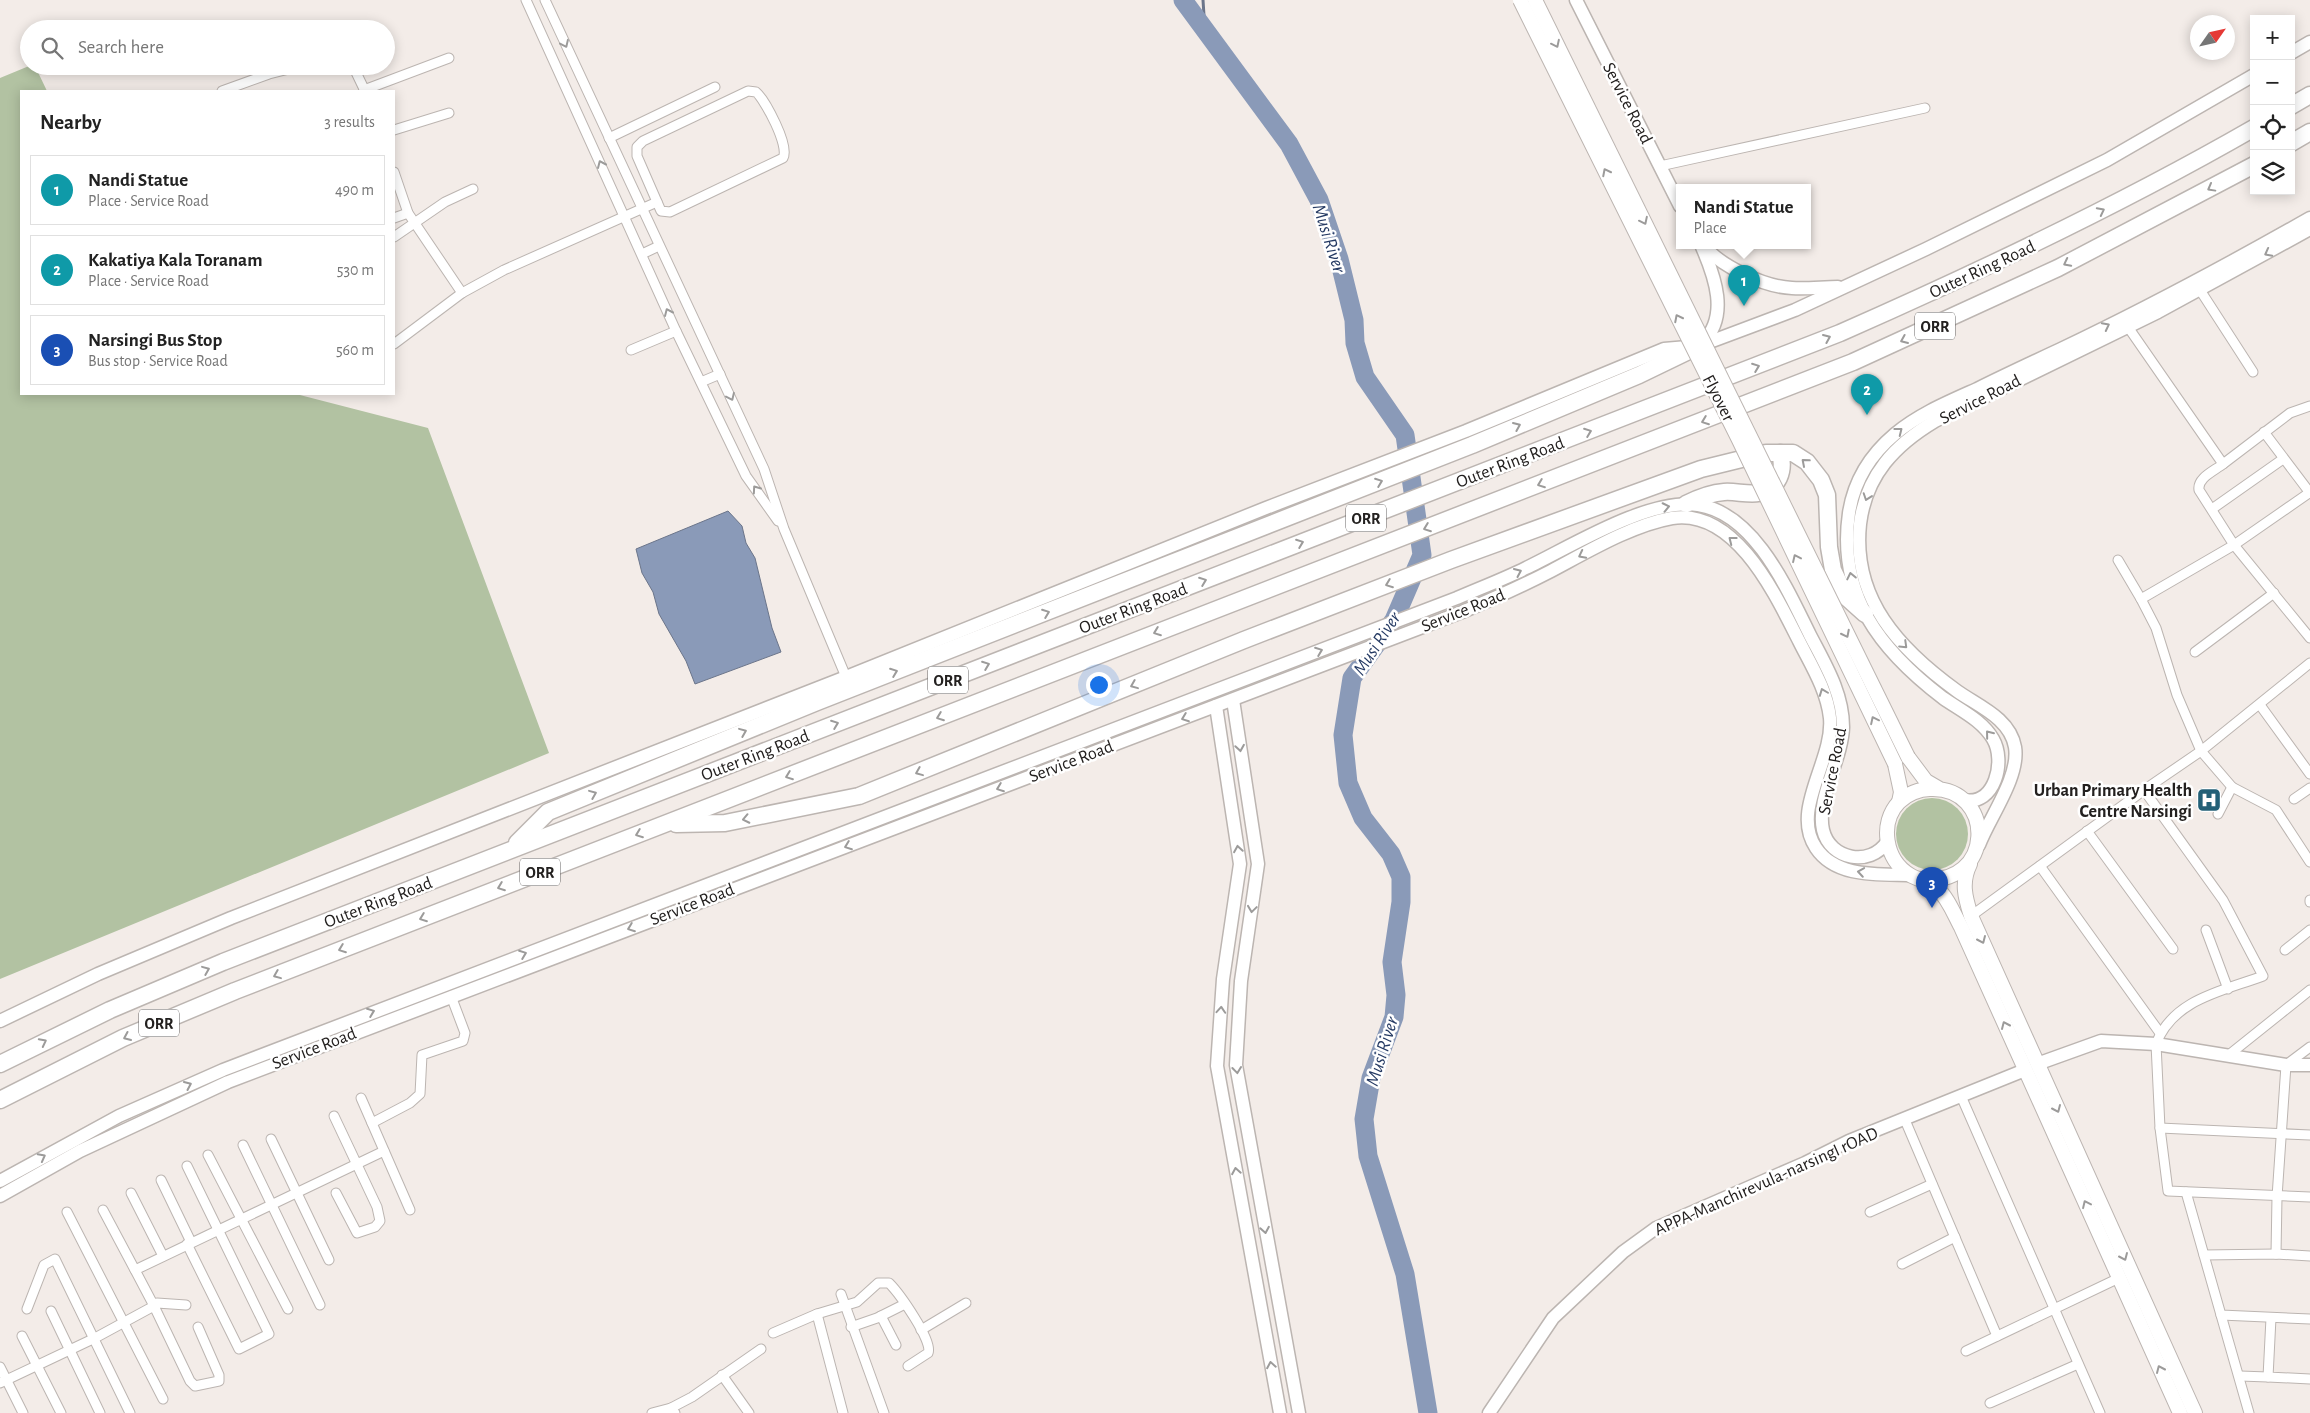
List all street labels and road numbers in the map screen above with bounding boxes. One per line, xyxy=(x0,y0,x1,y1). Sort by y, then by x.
street label: Service Road xyxy=(1599,60,1655,147)
street label: Outer Ring Road xyxy=(1927,238,2038,302)
road number: ORR xyxy=(1915,312,1955,340)
street label: Flyover xyxy=(1699,372,1737,425)
street label: Service Road xyxy=(1937,372,2024,428)
street label: Outer Ring Road xyxy=(1454,434,1567,492)
road number: ORR xyxy=(1346,504,1386,532)
street label: Outer Ring Road xyxy=(1077,580,1190,638)
street label: Service Road xyxy=(1419,586,1508,636)
road number: ORR xyxy=(928,666,968,694)
street label: Service Road xyxy=(1816,726,1850,816)
street label: Outer Ring Road xyxy=(699,727,812,785)
street label: Service Road xyxy=(1027,738,1116,786)
road number: ORR xyxy=(520,859,560,886)
street label: Outer Ring Road xyxy=(322,874,435,932)
street label: Service Road xyxy=(648,881,737,929)
road number: ORR xyxy=(139,1010,179,1036)
street label: Service Road xyxy=(270,1025,359,1073)
street label: APPA-Manchirevula-narsingI rOAD xyxy=(1652,1124,1881,1240)

